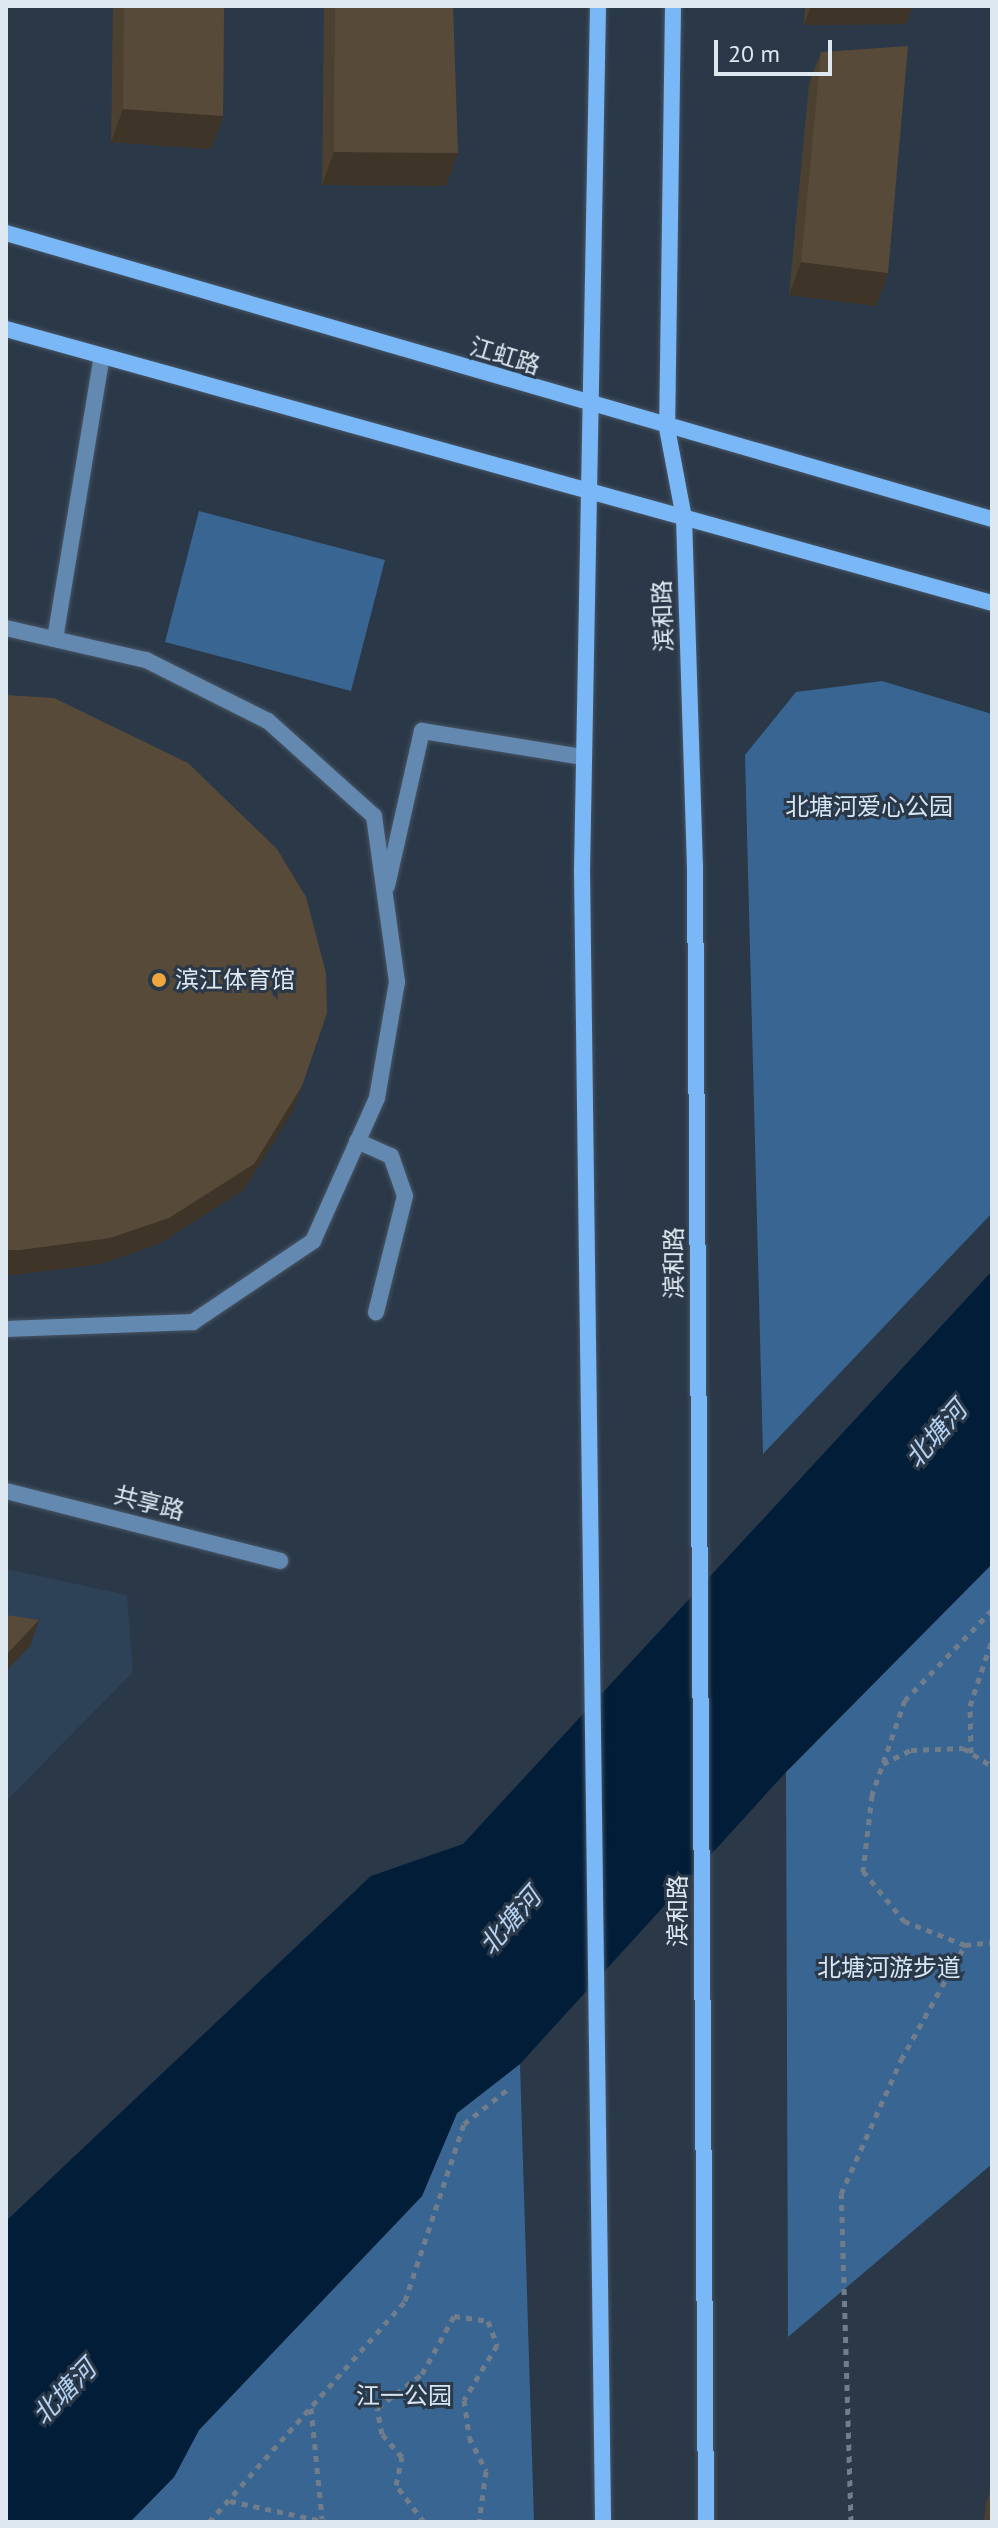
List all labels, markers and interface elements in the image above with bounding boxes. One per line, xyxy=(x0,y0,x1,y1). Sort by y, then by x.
scale bar xyxy=(718,24,836,74)
text: 20 m xyxy=(728,38,780,69)
street label: 江虹路 xyxy=(466,332,544,380)
street label: 滨和路 xyxy=(647,580,679,652)
park label: 北塘河爱心公园 xyxy=(785,793,953,821)
place label: 滨江体育馆 xyxy=(175,966,295,994)
marker: 滨江体育馆 xyxy=(150,971,168,989)
street label: 滨和路 xyxy=(660,1227,688,1299)
water label: 北塘河 xyxy=(899,1394,973,1474)
street label: 共享路 xyxy=(111,1480,187,1526)
street label: 滨和路 xyxy=(664,1875,692,1947)
water label: 北塘河 xyxy=(473,1881,547,1961)
park label: 北塘河游步道 xyxy=(817,1954,961,1982)
water label: 北塘河 xyxy=(26,2353,102,2431)
park label: 江一公园 xyxy=(356,2382,452,2410)

